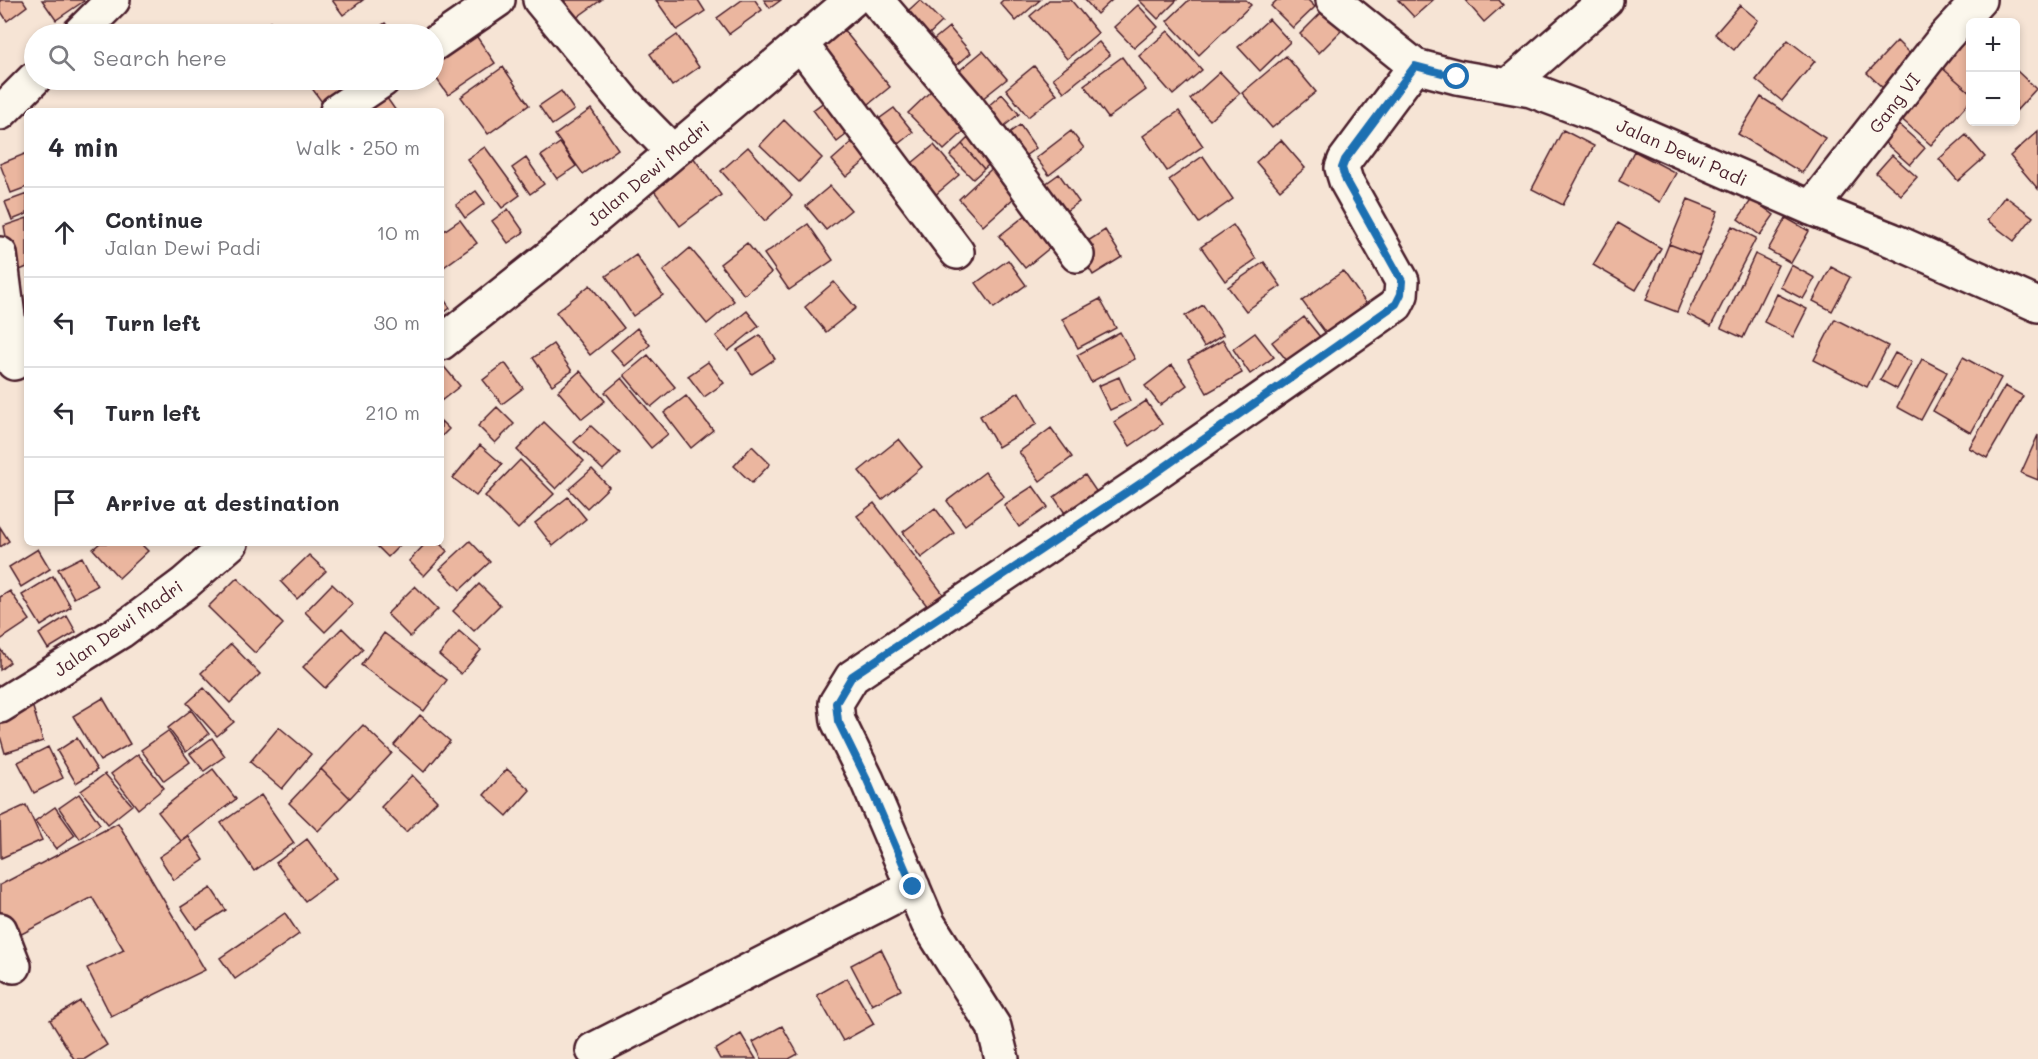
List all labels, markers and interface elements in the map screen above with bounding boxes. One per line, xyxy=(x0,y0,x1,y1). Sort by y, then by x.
map controls xyxy=(1966,18,2020,126)
button: + xyxy=(1966,18,2020,72)
search box xyxy=(24,24,444,90)
icon: search xyxy=(45,41,78,74)
text: Search here xyxy=(93,43,227,72)
route start xyxy=(1443,63,1469,89)
street label: Gang VI xyxy=(1863,68,1925,138)
button: − xyxy=(1966,72,2020,126)
street label: Jalan Dewi Padi xyxy=(1613,112,1751,192)
street label: Jalan Dewi Madri xyxy=(582,115,714,231)
text: 4 min xyxy=(48,130,118,164)
text: Walk · 250 m xyxy=(295,134,420,160)
text: Continue xyxy=(105,205,203,234)
icon: ahead xyxy=(48,216,81,249)
text: 10 m xyxy=(376,219,420,245)
text: Jalan Dewi Padi xyxy=(105,234,261,260)
icon: left xyxy=(48,306,81,339)
text: Turn left xyxy=(105,308,201,337)
text: 30 m xyxy=(374,309,420,335)
icon: left xyxy=(48,396,81,429)
text: Turn left xyxy=(105,398,201,427)
text: 210 m xyxy=(365,399,420,425)
icon: arrive xyxy=(48,486,81,519)
text: Arrive at destination xyxy=(105,488,340,517)
street label: Jalan Dewi Madri xyxy=(49,574,187,682)
route end xyxy=(899,873,925,899)

